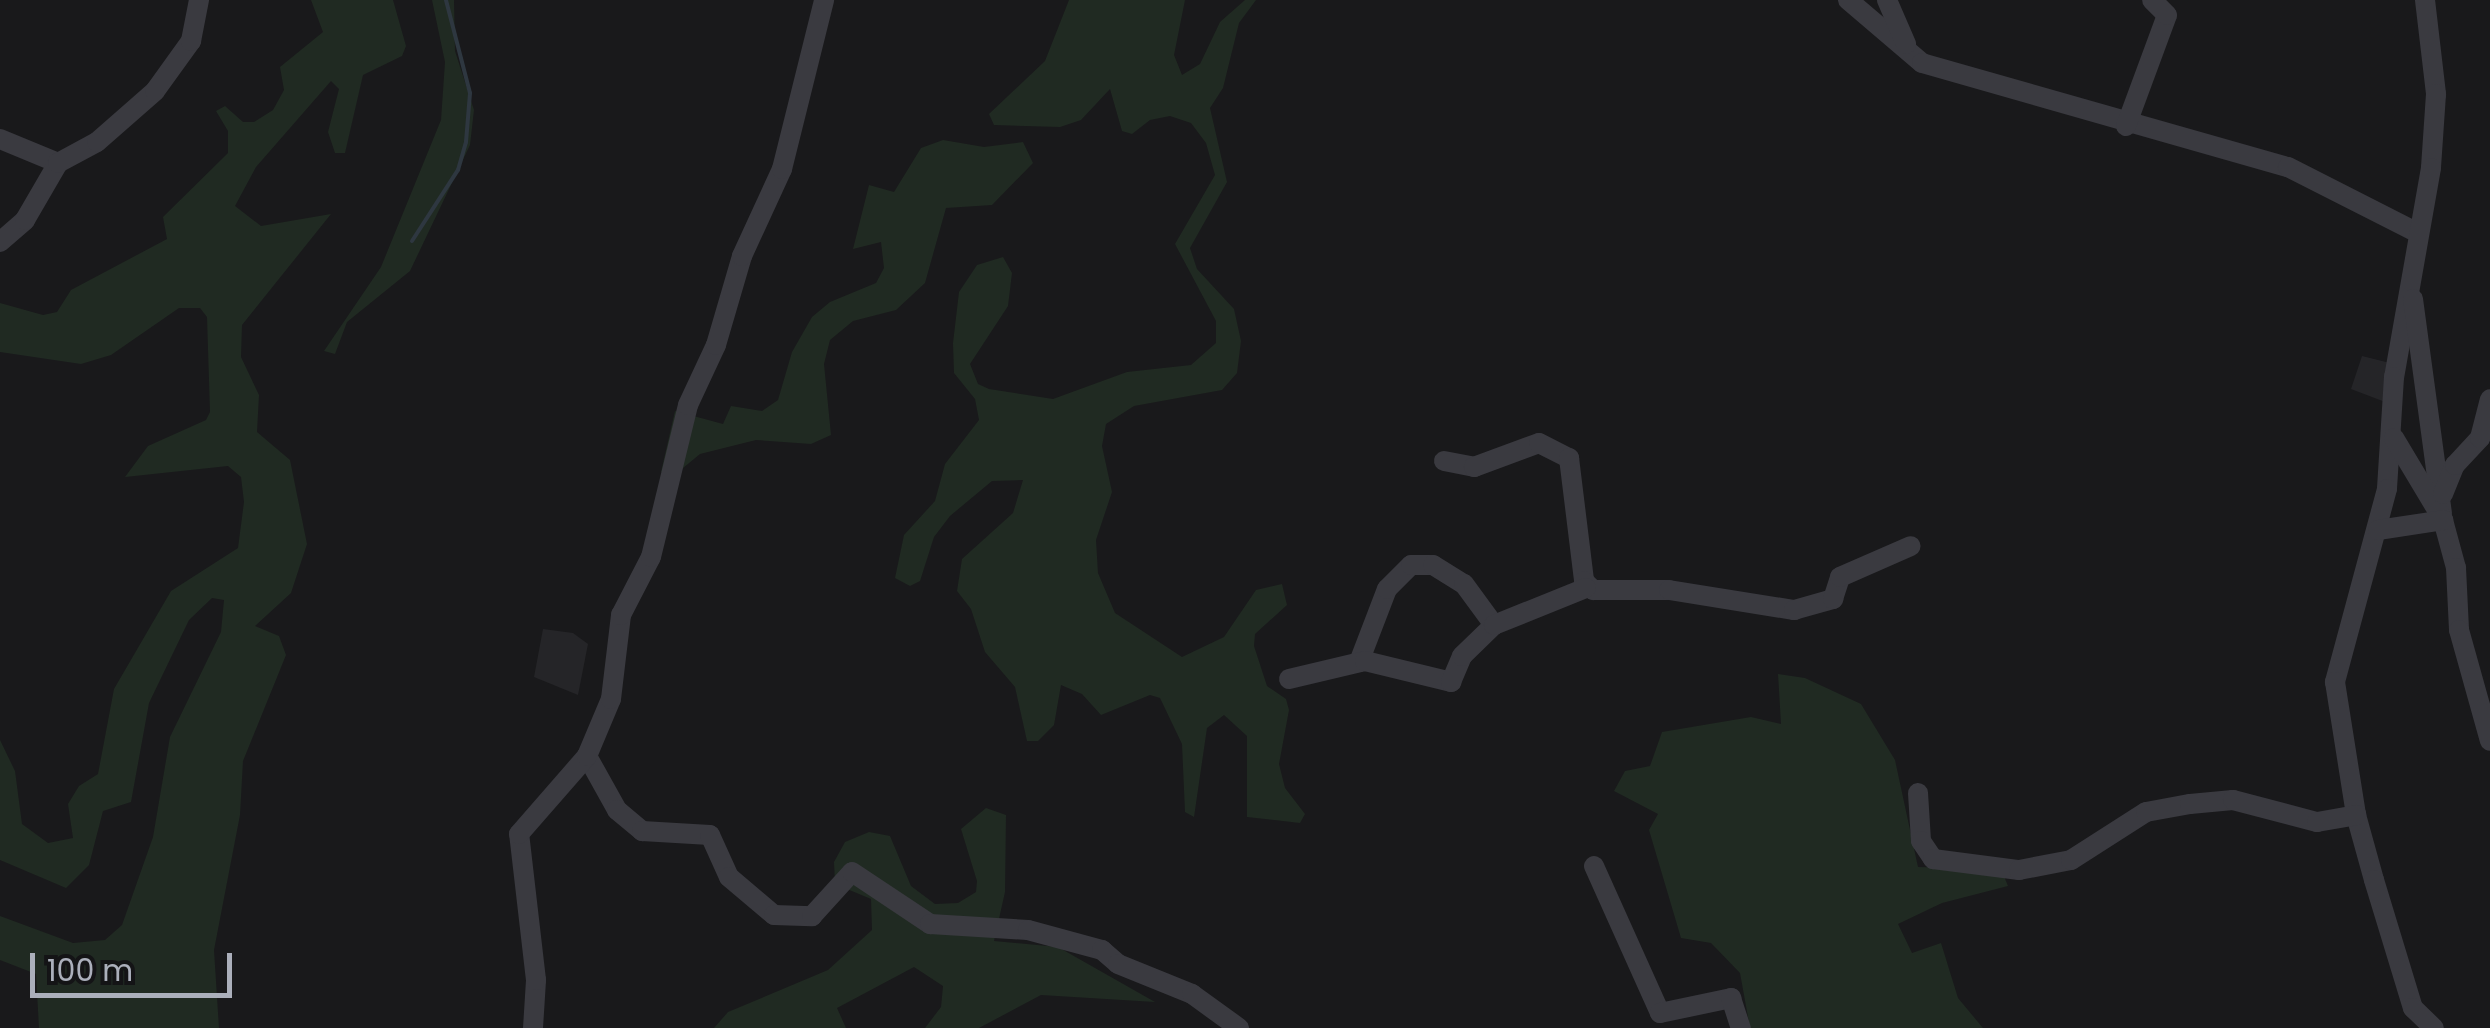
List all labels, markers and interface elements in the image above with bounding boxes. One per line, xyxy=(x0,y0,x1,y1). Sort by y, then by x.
scale bar xyxy=(35,933,238,995)
text: 100 m xyxy=(47,949,133,992)

